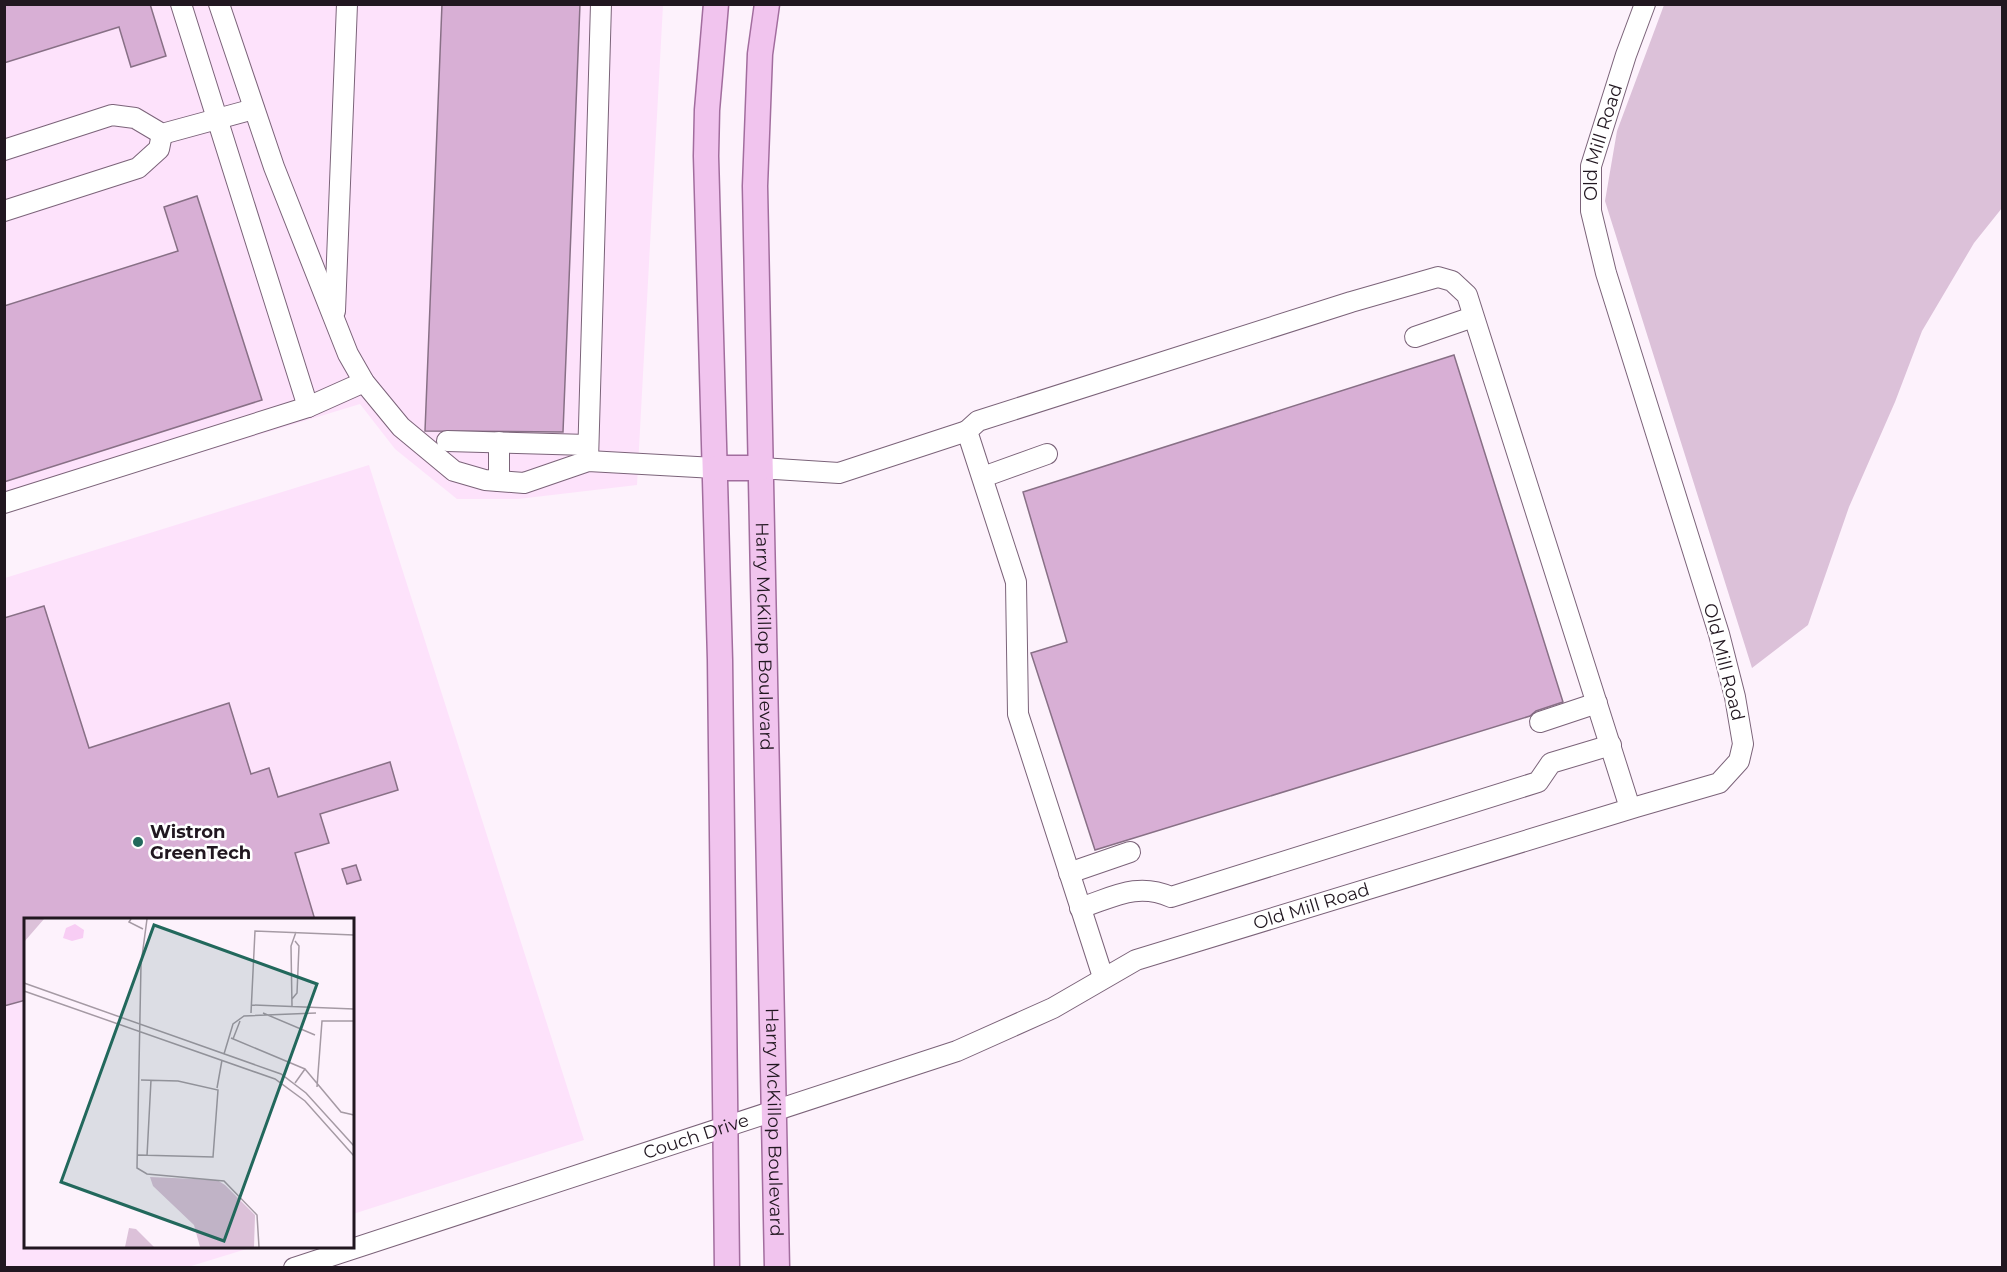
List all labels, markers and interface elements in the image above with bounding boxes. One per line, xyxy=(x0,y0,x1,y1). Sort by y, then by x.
street label: Old Mill Road xyxy=(1580,81,1627,201)
street label: Harry McKillop Boulevard xyxy=(751,522,777,751)
street label: Old Mill Road xyxy=(1699,601,1749,723)
place label: Wistron GreenTech xyxy=(150,821,251,864)
marker: Wistron GreenTech xyxy=(131,835,145,849)
street label: Old Mill Road xyxy=(1250,878,1372,934)
inset map xyxy=(24,918,354,1248)
street label: Harry McKillop Boulevard xyxy=(761,1008,787,1237)
street label: Couch Drive xyxy=(640,1109,752,1164)

